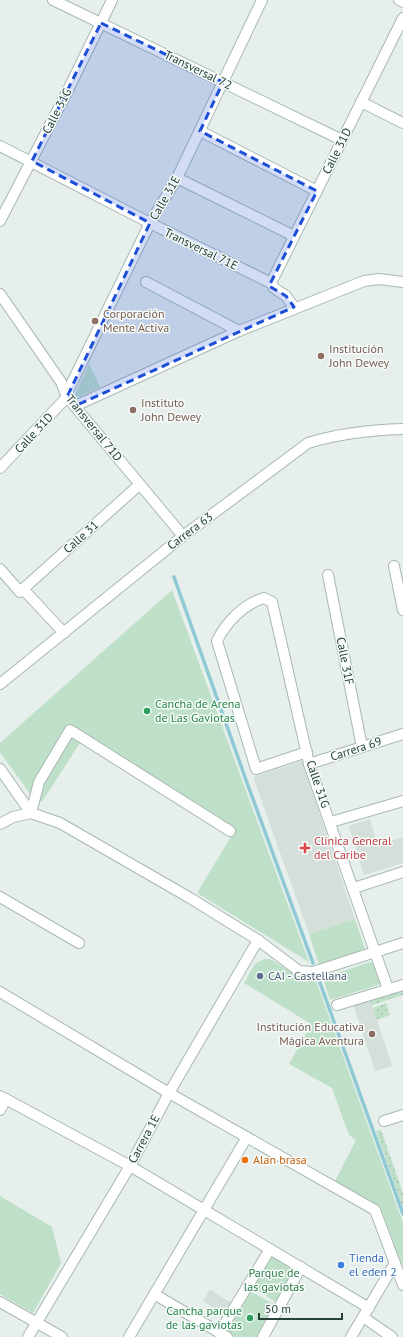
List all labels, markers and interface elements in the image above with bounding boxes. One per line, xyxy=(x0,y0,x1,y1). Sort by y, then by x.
street label: Transversal 72 xyxy=(162,47,235,92)
street label: Calle 31G xyxy=(39,85,74,136)
street label: Calle 31D xyxy=(319,125,355,176)
street label: Calle 31E xyxy=(146,173,183,222)
street label: Transversal 71E xyxy=(162,224,241,273)
place label: Corporación Mente Activa xyxy=(103,306,169,335)
marker: Corporación Mente Activa xyxy=(90,316,100,326)
place label: Institución John Dewey xyxy=(328,341,390,370)
marker: Institución John Dewey xyxy=(316,351,326,361)
street label: Transversal 71D xyxy=(63,391,126,464)
place label: Instituto John Dewey xyxy=(140,395,202,424)
marker: Instituto John Dewey xyxy=(128,405,138,415)
street label: Calle 31D xyxy=(11,409,56,456)
street label: Carrera 63 xyxy=(164,509,215,553)
street label: Calle 31 xyxy=(60,517,101,556)
street label: Calle 31F xyxy=(334,636,357,686)
place label: Cancha de Arena de Las Gaviotas xyxy=(155,696,240,725)
marker: Cancha de Arena de Las Gaviotas xyxy=(142,706,152,716)
street label: Carrera 69 xyxy=(328,733,383,764)
street label: Calle 31G xyxy=(303,758,334,810)
place label: Clínica General del Caribe xyxy=(314,833,392,862)
marker: Clínica General del Caribe xyxy=(299,842,311,854)
place label: CAI - Castellana xyxy=(268,968,347,983)
marker: CAI - Castellana xyxy=(255,971,265,981)
place label: Institución Educativa Mágica Aventura xyxy=(257,1019,364,1048)
marker: Institución Educativa Mágica Aventura xyxy=(367,1029,377,1039)
street label: Carrera 1E xyxy=(124,1112,163,1166)
place label: Alan brasa xyxy=(253,1152,307,1167)
marker: Alan brasa xyxy=(240,1155,250,1165)
place label: Tienda el eden 2 xyxy=(349,1250,397,1279)
marker: Tienda el eden 2 xyxy=(336,1260,346,1270)
park label: Parque de las gaviotas xyxy=(244,1265,304,1294)
scale bar xyxy=(259,1295,342,1321)
text: 50 m xyxy=(265,1301,291,1316)
place label: Cancha parque de las gaviotas xyxy=(166,1303,242,1332)
marker: Cancha parque de las gaviotas xyxy=(245,1313,255,1323)

